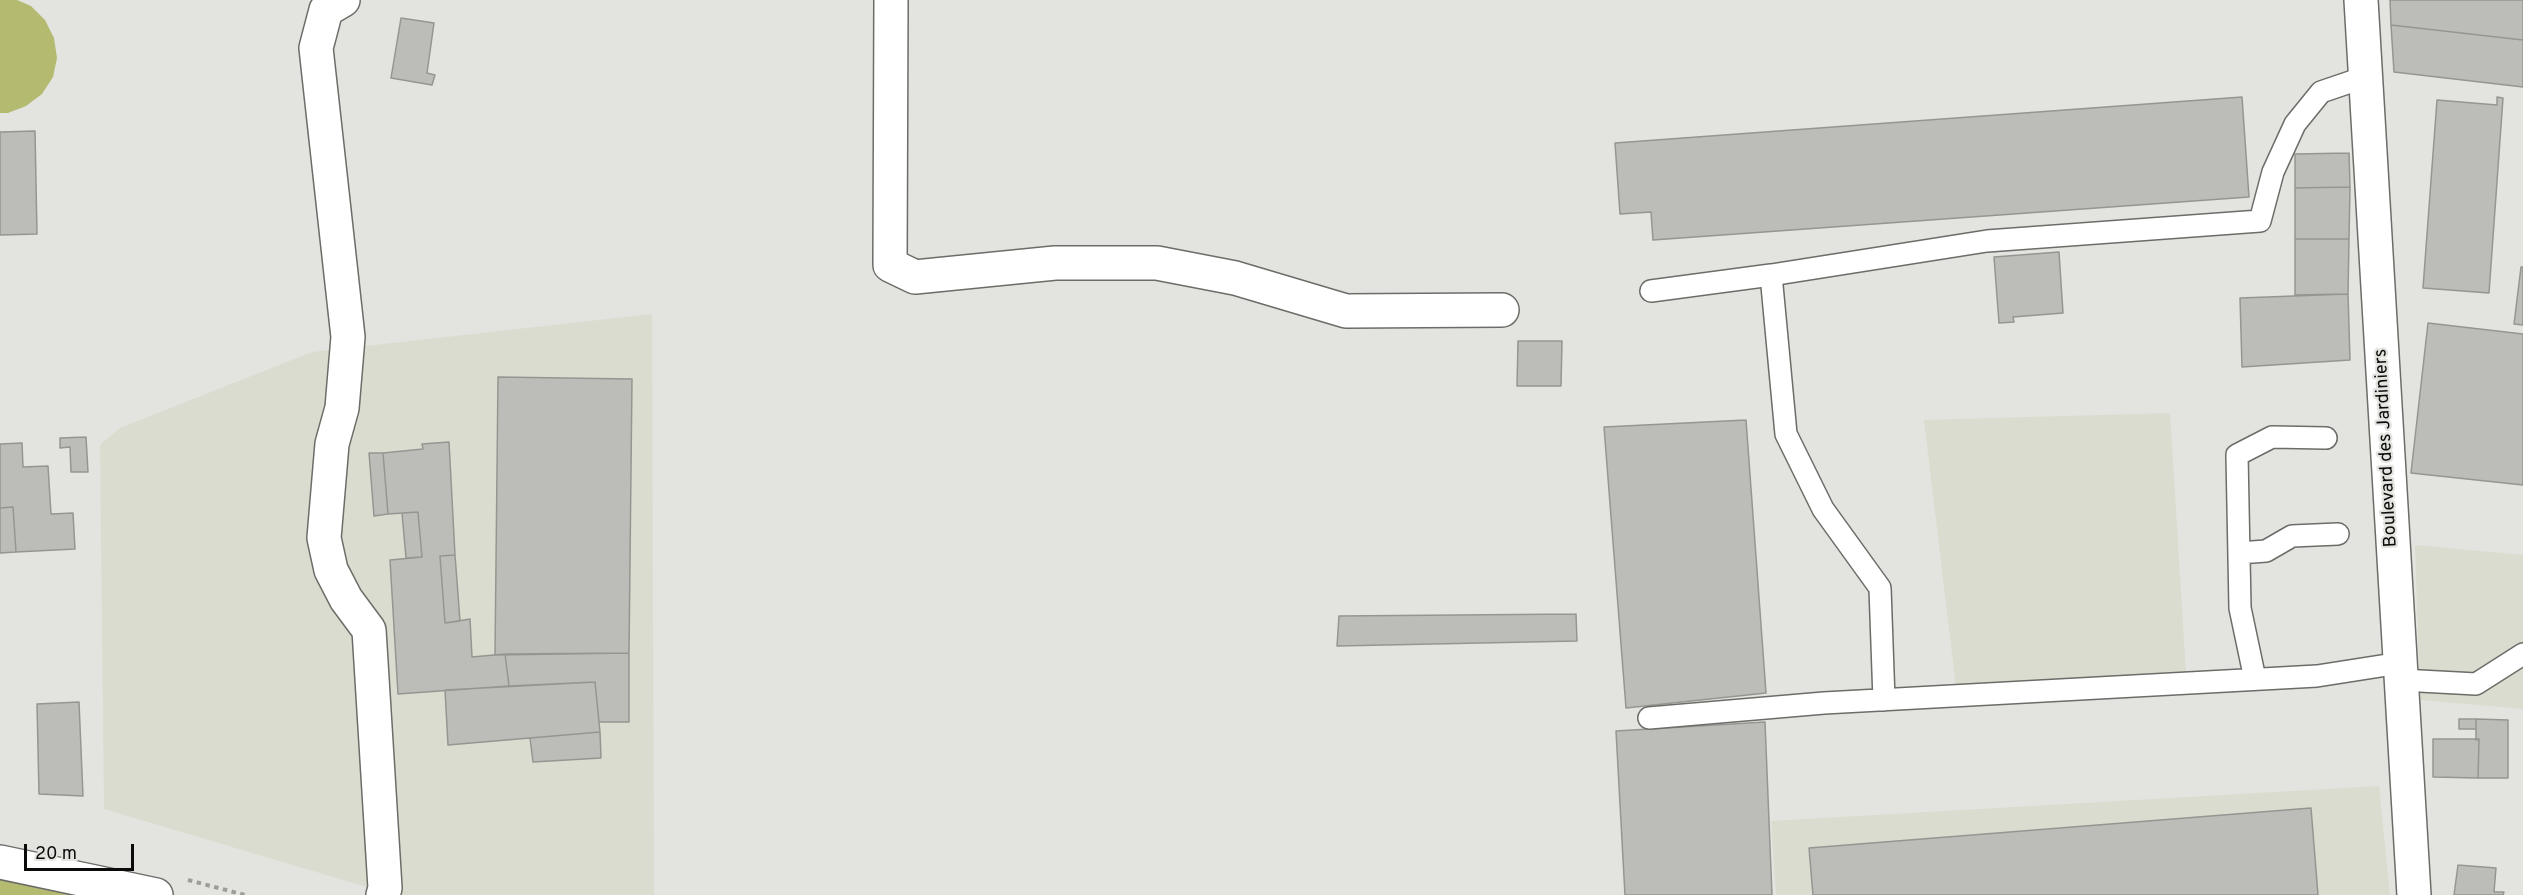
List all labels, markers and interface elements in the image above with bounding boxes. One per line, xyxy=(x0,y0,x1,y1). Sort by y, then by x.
street label: Boulevard des Jardiniers xyxy=(2371,348,2403,548)
scale bar xyxy=(27,832,136,870)
text: 20 m xyxy=(35,843,77,866)

